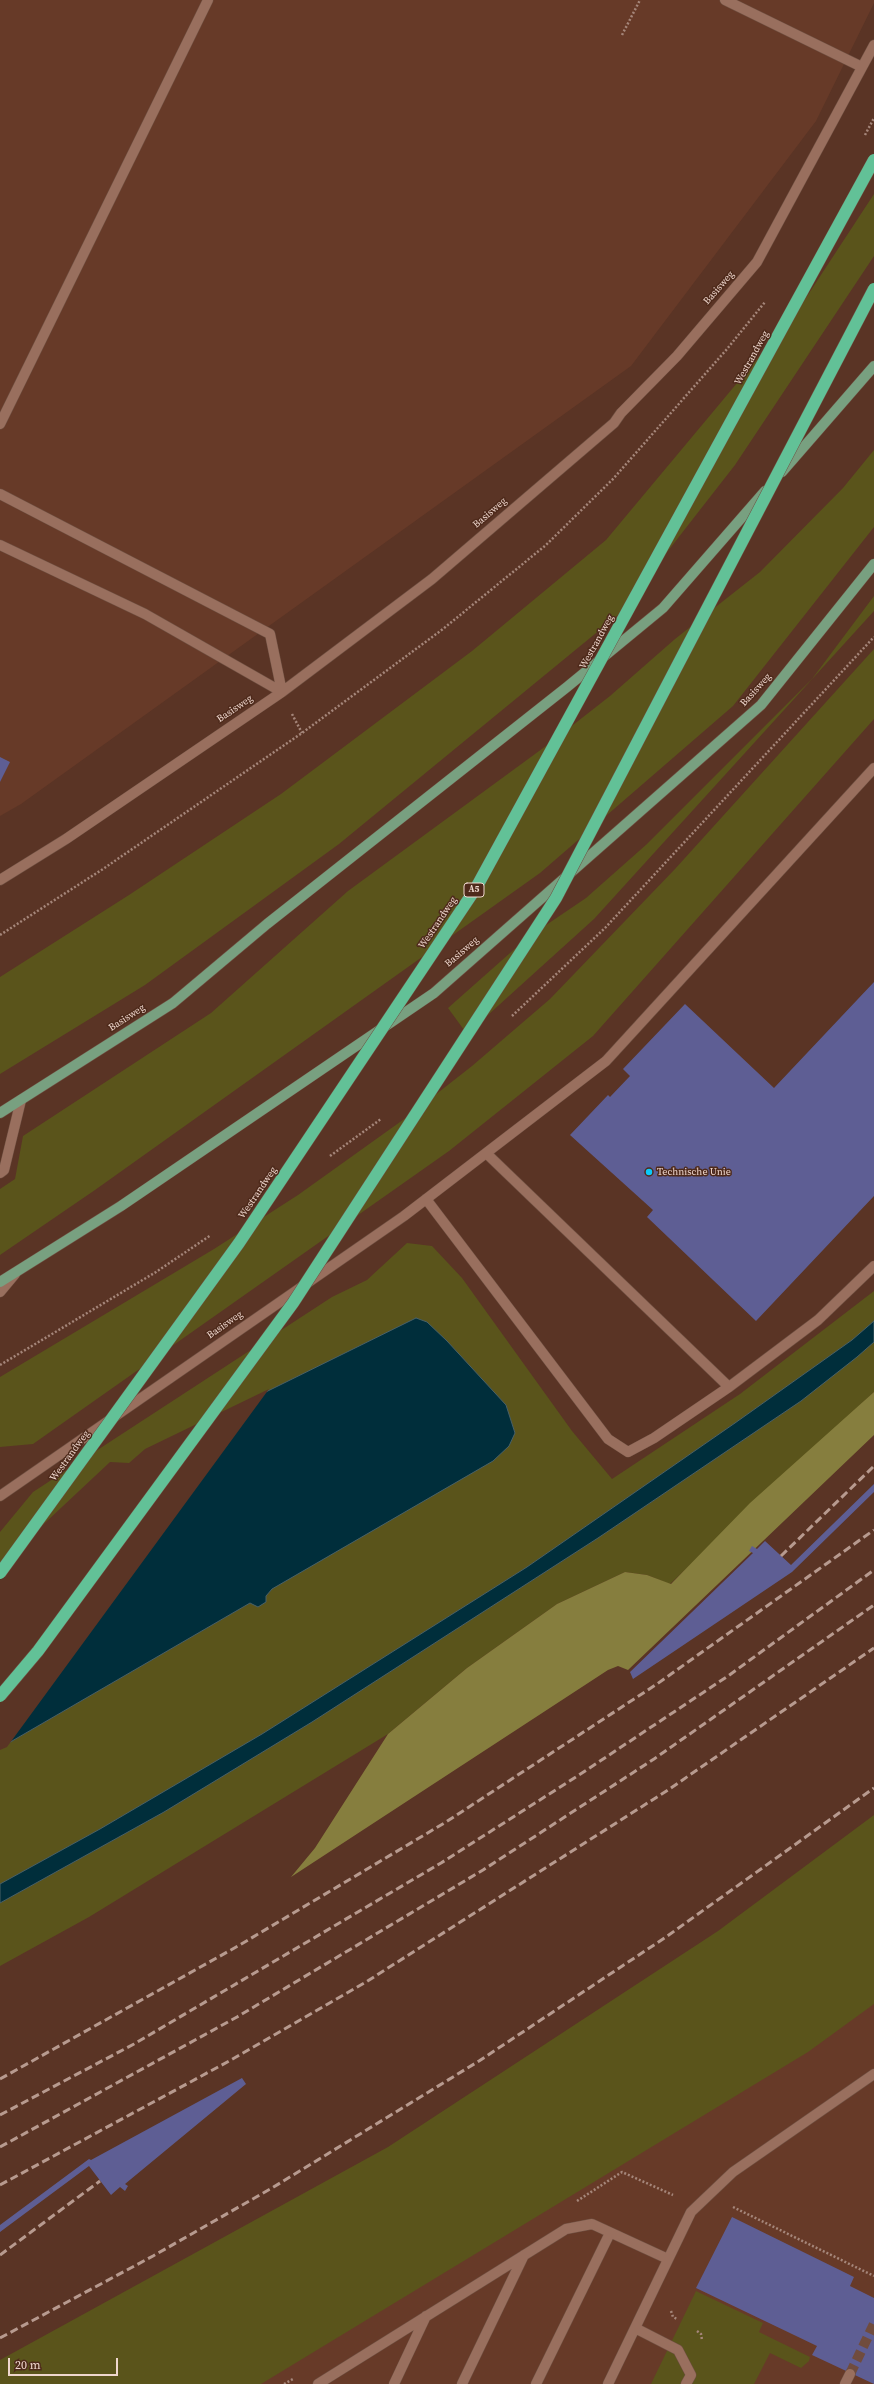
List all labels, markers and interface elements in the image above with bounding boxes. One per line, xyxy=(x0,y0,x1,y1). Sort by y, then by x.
street label: Basisweg xyxy=(701,269,737,307)
street label: Westrandweg xyxy=(732,329,772,387)
street label: Basisweg xyxy=(471,495,509,531)
street label: Westrandweg xyxy=(577,613,617,671)
street label: Basisweg xyxy=(738,671,774,709)
street label: Basisweg xyxy=(215,693,255,725)
road number: A5 xyxy=(464,883,484,897)
street label: Westrandweg xyxy=(416,895,460,951)
street label: Basisweg xyxy=(443,934,481,970)
street label: Basisweg xyxy=(107,1002,147,1034)
street label: Westrandweg xyxy=(236,1165,280,1221)
place label: Technische Unie xyxy=(657,1166,731,1178)
marker: Technische Unie xyxy=(644,1167,654,1177)
street label: Basisweg xyxy=(205,1308,245,1342)
street label: Westrandweg xyxy=(47,1428,93,1484)
scale bar xyxy=(10,2350,120,2376)
text: 20 m xyxy=(15,2357,41,2373)

